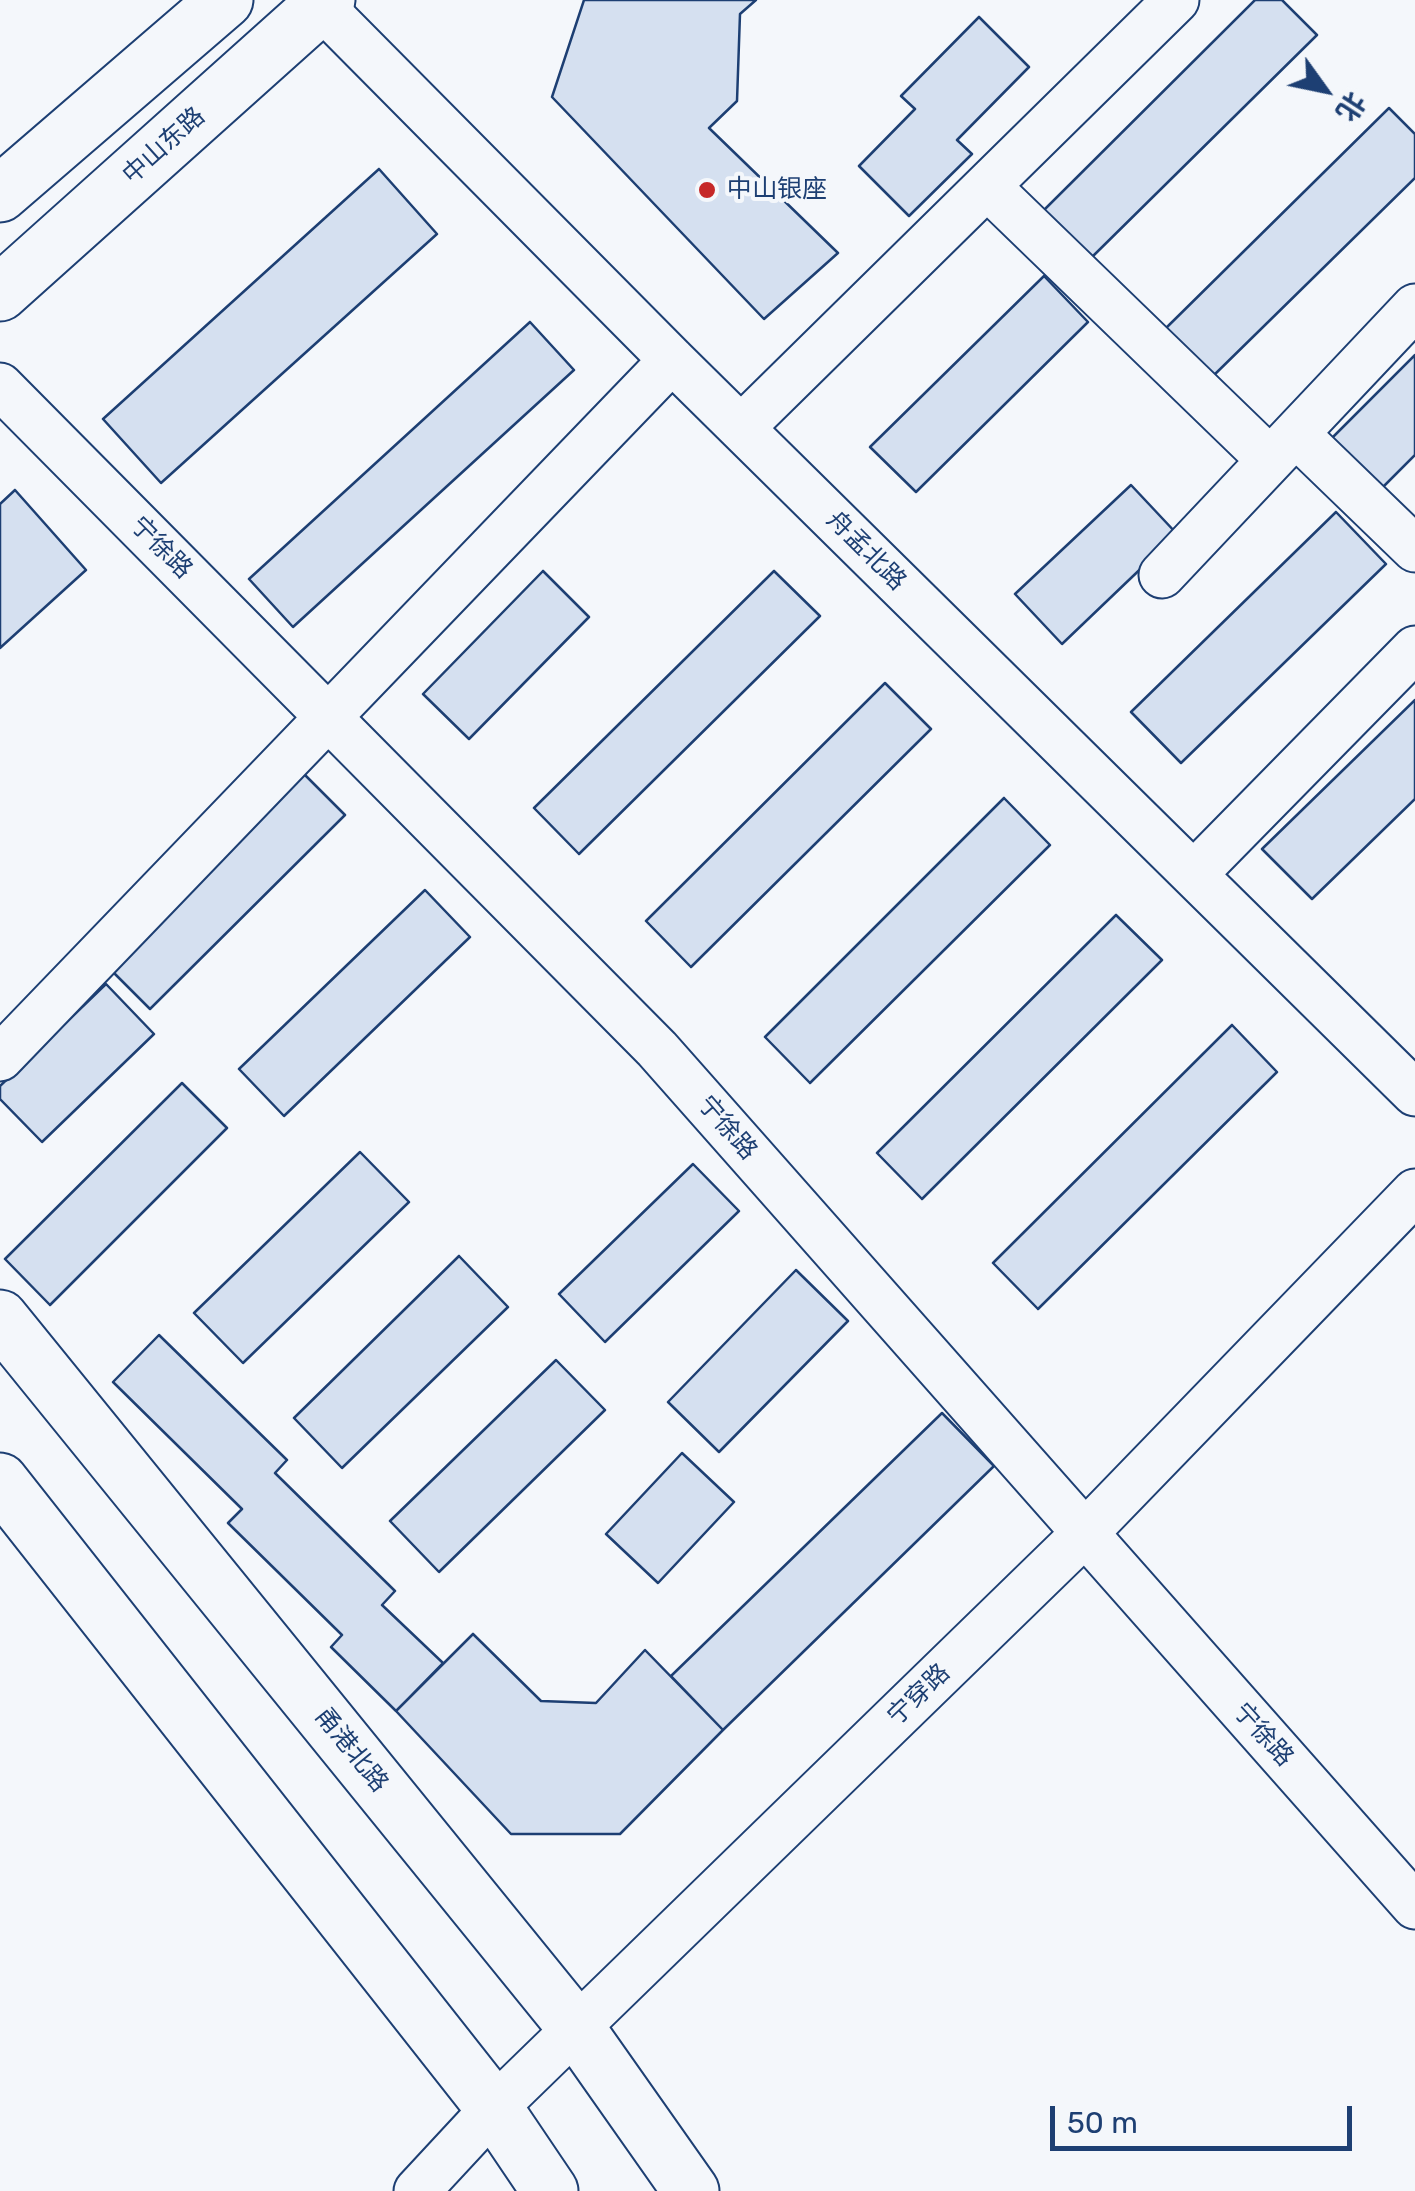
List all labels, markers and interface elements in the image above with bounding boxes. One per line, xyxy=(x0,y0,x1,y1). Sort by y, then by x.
north arrow xyxy=(1275,40,1375,140)
text: 北 xyxy=(1329,86,1372,127)
street label: 中山东路 xyxy=(117,101,211,191)
place label: 中山银座 xyxy=(727,175,827,205)
marker: 中山银座 xyxy=(696,179,718,201)
street label: 舟孟北路 xyxy=(820,505,912,597)
street label: 宁徐路 xyxy=(124,511,198,585)
street label: 宁徐路 xyxy=(691,1090,763,1166)
street label: 宁穿路 xyxy=(882,1658,956,1732)
street label: 宁徐路 xyxy=(1227,1697,1299,1773)
street label: 甬港北路 xyxy=(308,1702,394,1798)
scale bar xyxy=(1055,2086,1358,2148)
text: 50 m xyxy=(1067,2105,1138,2141)

